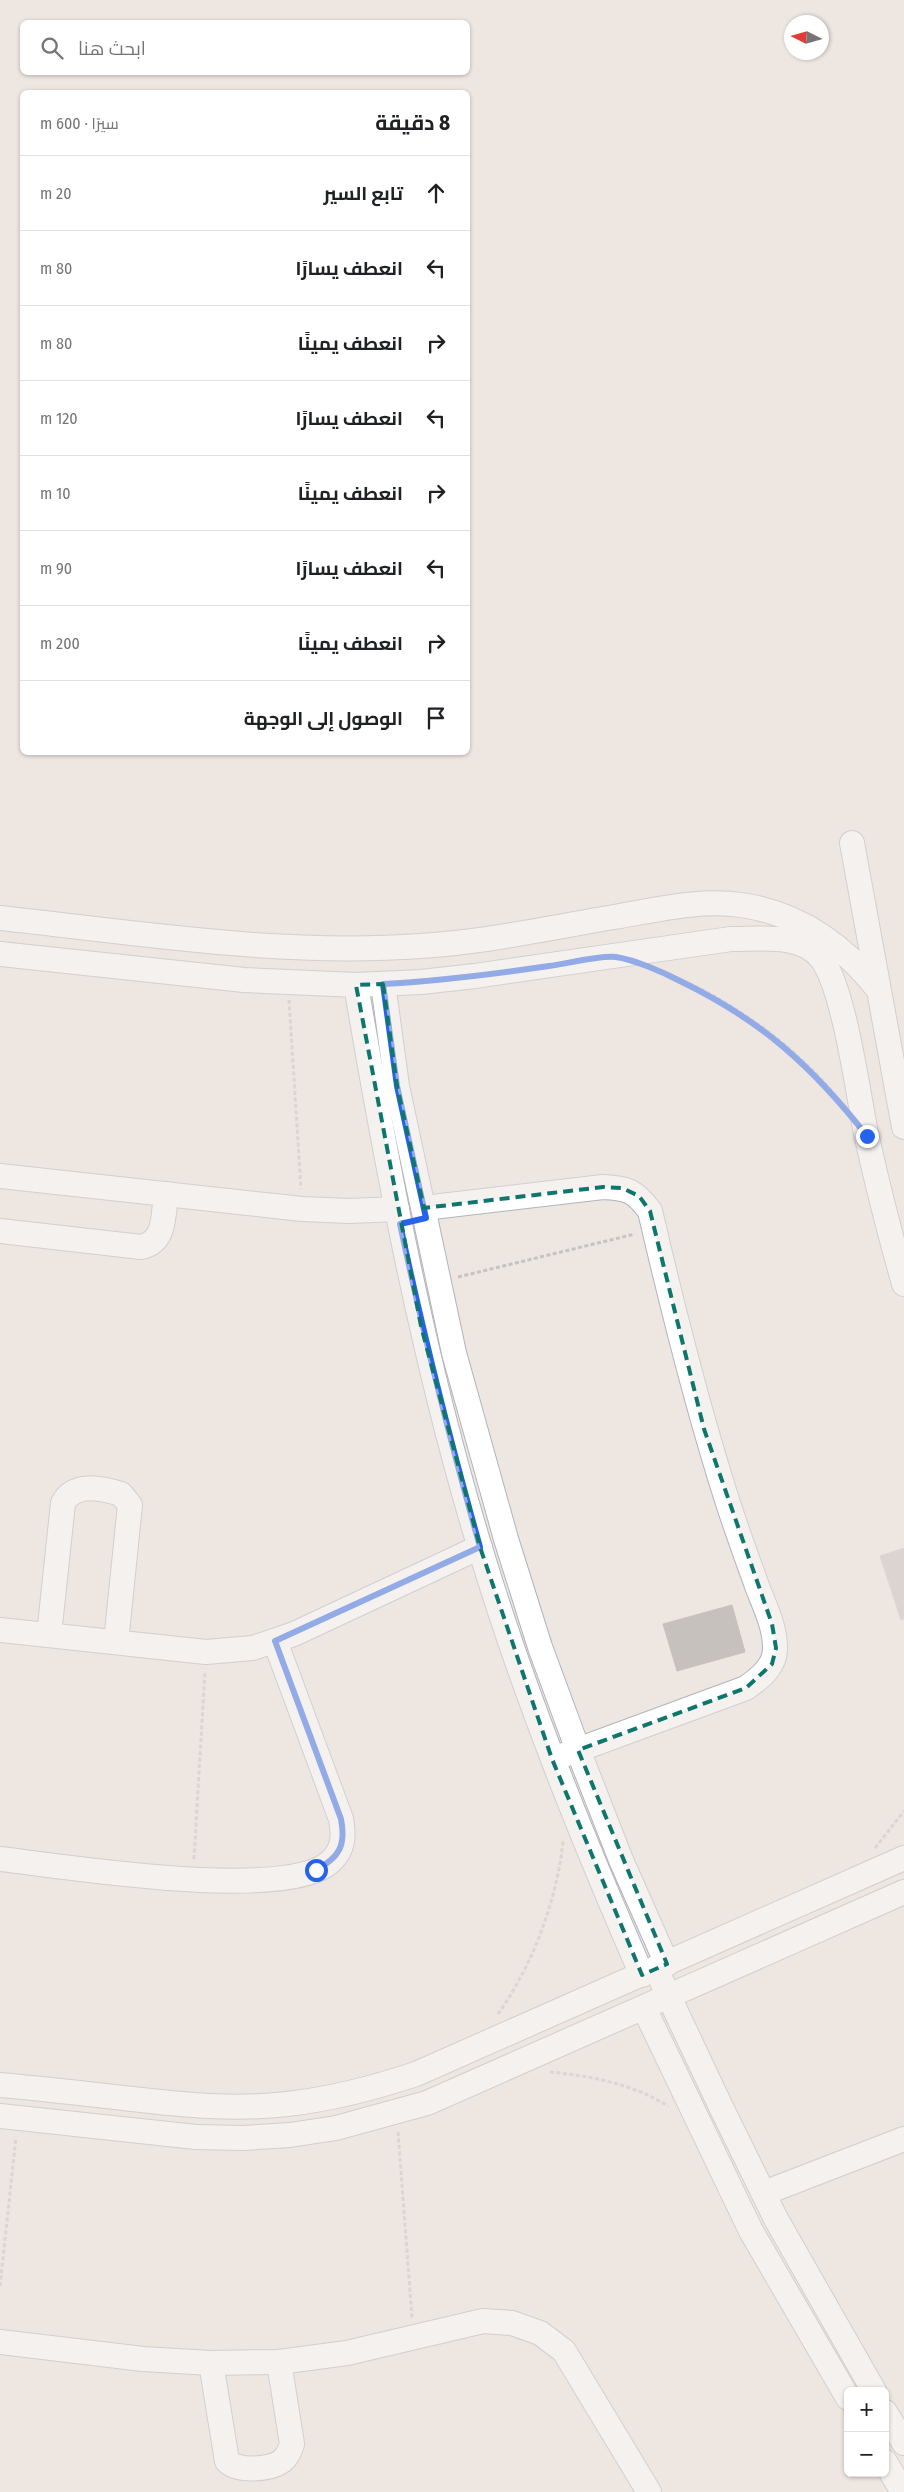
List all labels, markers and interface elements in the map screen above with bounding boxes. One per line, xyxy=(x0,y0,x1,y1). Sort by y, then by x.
north arrow xyxy=(784,15,829,60)
search box xyxy=(20,20,470,75)
icon: search xyxy=(38,34,66,62)
text: ابحث هنا xyxy=(78,37,146,60)
text: 8 دقيقة xyxy=(375,110,450,136)
text: سيرًا · 600 m xyxy=(40,114,119,133)
icon: ahead xyxy=(422,179,450,207)
text: تابع السير xyxy=(324,182,403,205)
text: 20 m xyxy=(40,184,71,203)
icon: left xyxy=(422,254,450,282)
text: انعطف يسارًا xyxy=(295,257,403,280)
text: 80 m xyxy=(40,259,72,278)
icon: right xyxy=(422,329,450,357)
text: انعطف يمينًا xyxy=(298,332,403,355)
text: 80 m xyxy=(40,334,72,353)
icon: left xyxy=(422,404,450,432)
text: انعطف يسارًا xyxy=(295,407,403,430)
text: 120 m xyxy=(40,409,78,428)
icon: right xyxy=(422,479,450,507)
text: انعطف يمينًا xyxy=(298,482,403,505)
text: 10 m xyxy=(40,484,71,503)
icon: left xyxy=(422,554,450,582)
text: انعطف يسارًا xyxy=(295,557,403,580)
text: 90 m xyxy=(40,559,72,578)
icon: right xyxy=(422,629,450,657)
text: انعطف يمينًا xyxy=(298,632,403,655)
text: 200 m xyxy=(40,634,80,653)
icon: arrive xyxy=(422,704,450,732)
text: الوصول إلى الوجهة xyxy=(244,707,403,730)
route end xyxy=(856,1125,879,1148)
route start xyxy=(305,1859,328,1882)
map controls xyxy=(844,2387,889,2477)
button: + xyxy=(844,2387,889,2432)
button: − xyxy=(844,2432,889,2477)

